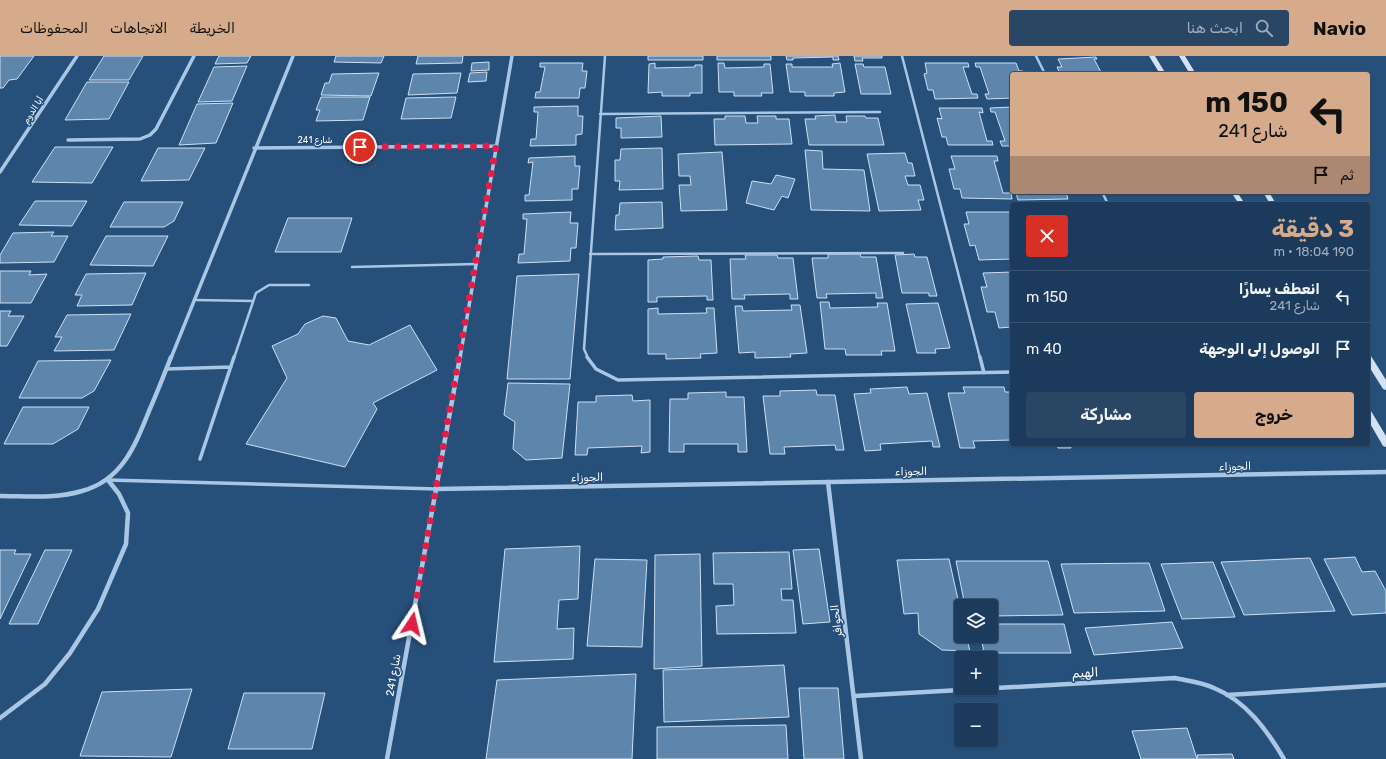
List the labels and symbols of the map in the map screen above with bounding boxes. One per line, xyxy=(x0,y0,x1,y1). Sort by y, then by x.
street label: أبا الدوم xyxy=(21,94,46,126)
pin xyxy=(343,130,377,164)
street label: شارع 241 xyxy=(298,135,332,146)
street label: الجوزاء xyxy=(1219,460,1251,474)
street label: الجوزاء xyxy=(895,465,927,479)
street label: الجوزاء xyxy=(571,471,603,485)
position arrow xyxy=(391,603,433,645)
street label: الحوافر xyxy=(828,604,846,639)
street label: شارع 241 xyxy=(383,653,406,698)
street label: الهيم xyxy=(1071,664,1099,682)

